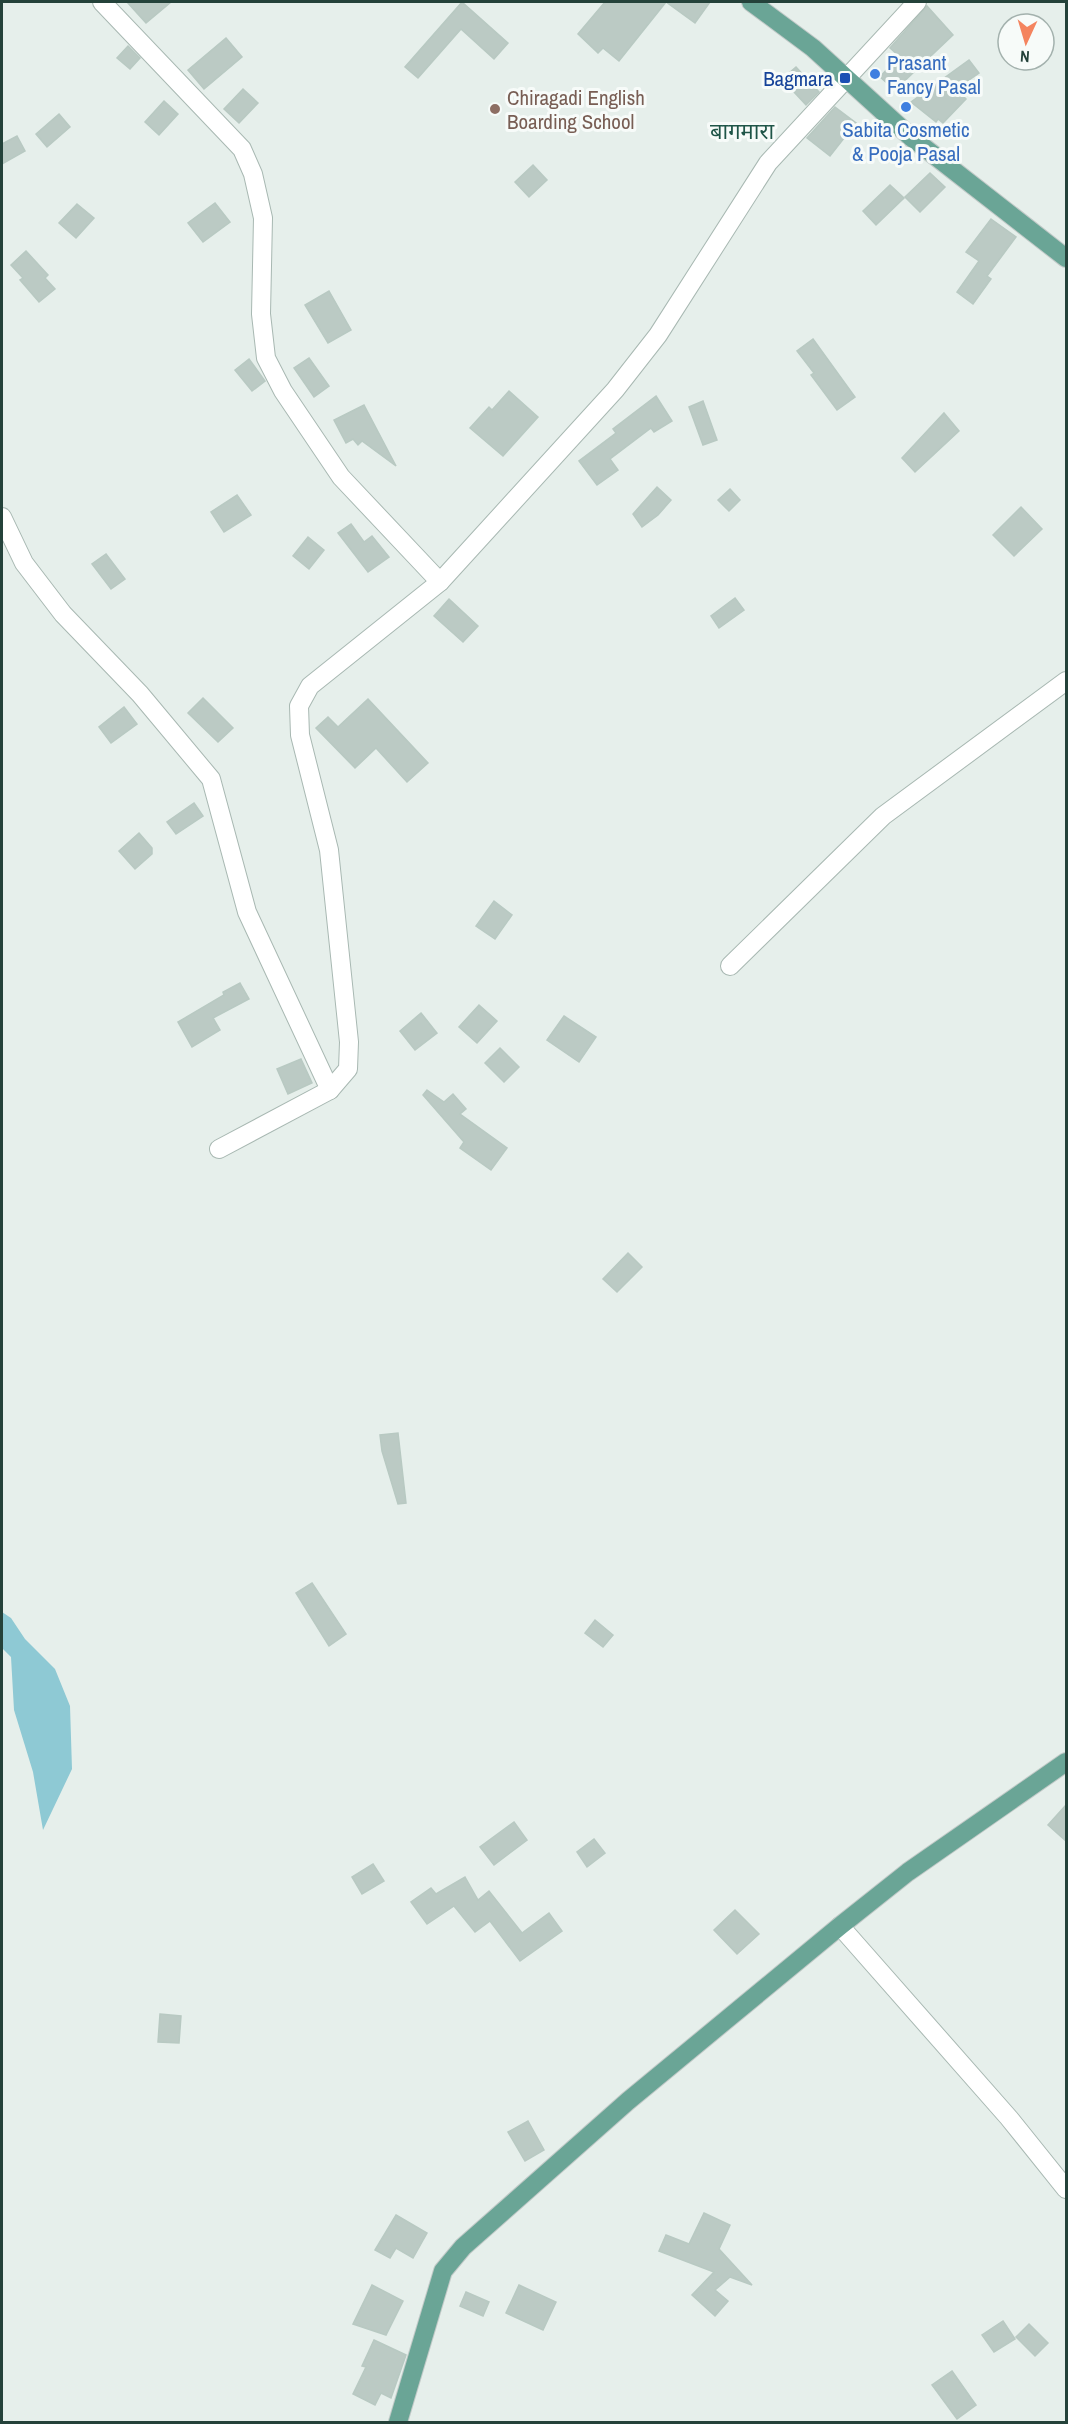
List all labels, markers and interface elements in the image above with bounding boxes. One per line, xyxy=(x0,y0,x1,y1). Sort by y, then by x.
north arrow xyxy=(996,12,1056,72)
text: N xyxy=(1019,46,1030,68)
place label: Prasant Fancy Pasal xyxy=(887,48,981,101)
place label: Bagmara xyxy=(763,64,833,93)
marker: Prasant Fancy Pasal xyxy=(868,67,882,81)
marker: Bagmara xyxy=(838,71,852,85)
place label: Chiragadi English Boarding School xyxy=(507,83,645,136)
marker: Sabita Cosmetic & Pooja Pasal xyxy=(899,100,913,114)
marker: Chiragadi English Boarding School xyxy=(488,102,502,116)
place label: Sabita Cosmetic & Pooja Pasal xyxy=(842,115,970,168)
district label: बागमारा xyxy=(710,116,774,146)

